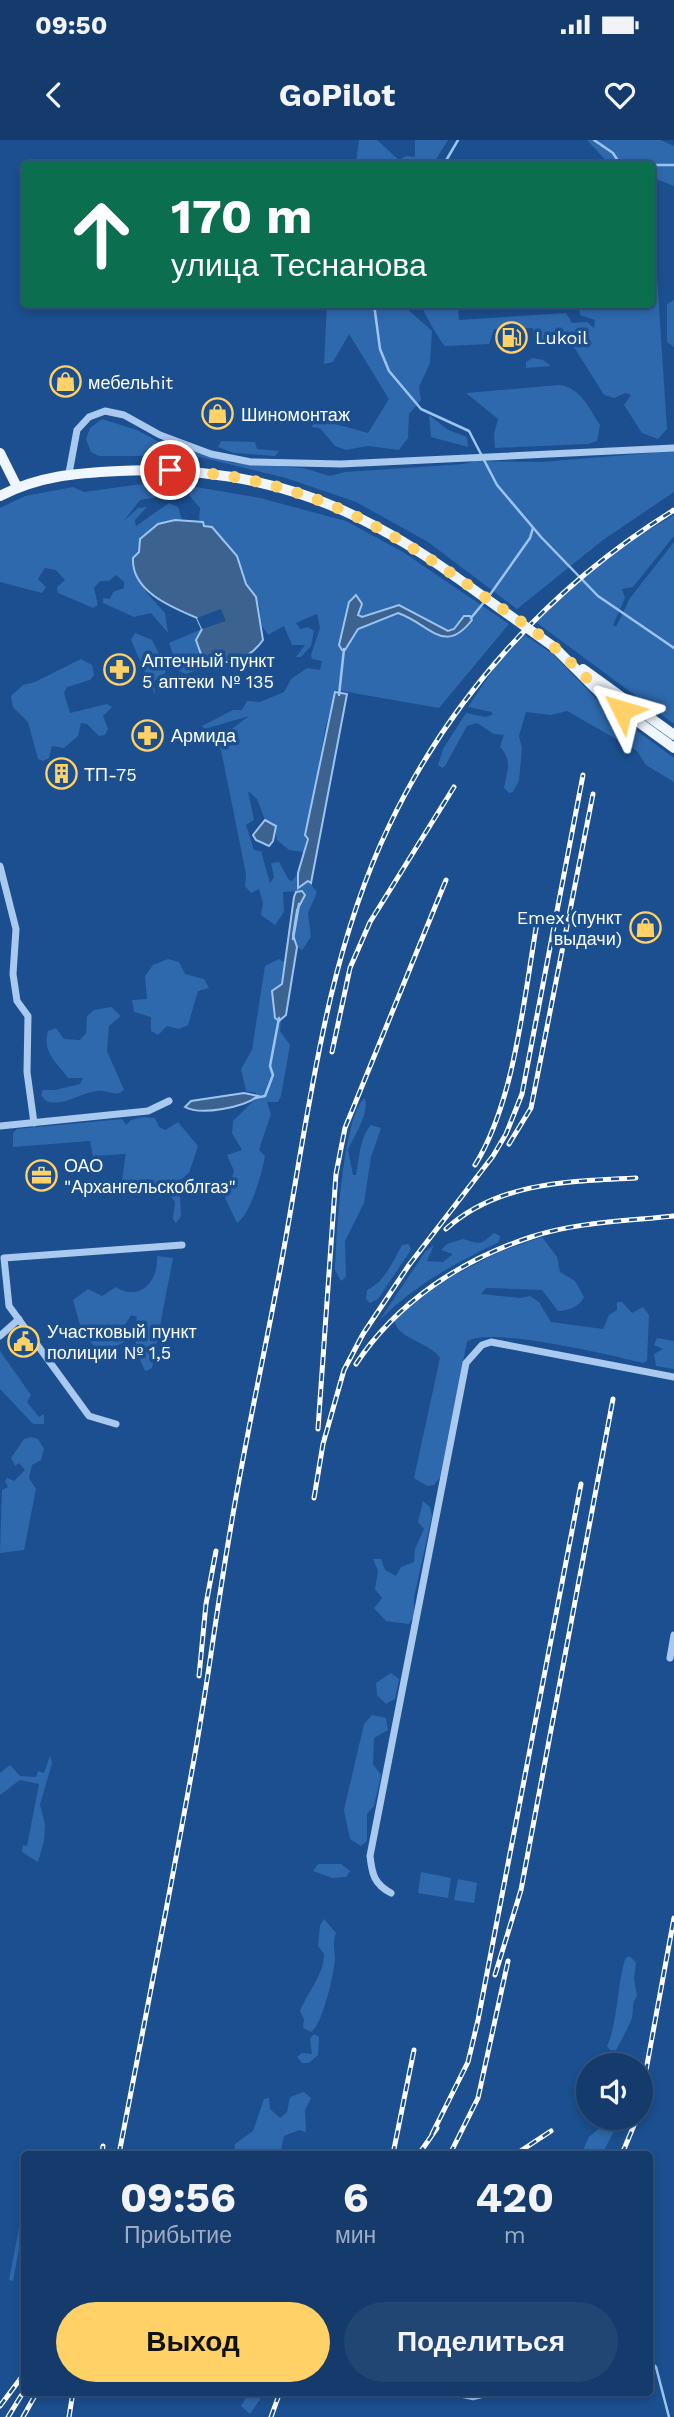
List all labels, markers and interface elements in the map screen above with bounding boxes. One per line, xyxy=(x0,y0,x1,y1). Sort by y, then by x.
text: 09:50 xyxy=(35,10,108,40)
icon: back xyxy=(35,76,73,114)
text: GoPilot xyxy=(279,76,395,114)
icon: heart xyxy=(601,76,639,114)
text: 170 m xyxy=(171,187,312,245)
icon: ahead xyxy=(56,189,147,280)
text: улица Теснанова xyxy=(171,246,427,284)
fuel station icon: Lukoil xyxy=(495,320,529,354)
place label: Lukoil xyxy=(535,327,588,348)
shop icon: мебельhit xyxy=(48,365,82,399)
place label: мебельhit xyxy=(88,372,174,393)
shop icon: Шиномонтаж xyxy=(201,397,235,431)
place label: Шиномонтаж xyxy=(241,404,350,425)
pin xyxy=(140,440,200,500)
icon: arrive xyxy=(151,451,189,489)
place label: Аптечный пункт 5 аптеки № 135 xyxy=(142,650,275,692)
pharmacy icon: Аптечный пункт 5 аптеки № 135 xyxy=(102,653,136,687)
position arrow xyxy=(585,673,659,747)
pharmacy icon: Армида xyxy=(131,718,165,752)
place label: Армида xyxy=(171,725,237,746)
building icon: ТП-75 xyxy=(44,757,78,791)
place label: ТП-75 xyxy=(84,764,137,785)
place label: Emex (пункт выдачи) xyxy=(517,907,622,949)
shop icon: Emex (пункт выдачи) xyxy=(628,910,662,944)
place label: ОАО "Архангельскоблгаз" xyxy=(64,1155,236,1197)
office icon: ОАО "Архангельскоблгаз" xyxy=(24,1158,58,1192)
place label: Участковый пункт полиции № 1,5 xyxy=(47,1321,197,1363)
public building icon: Участковый пункт полиции № 1,5 xyxy=(7,1324,41,1358)
map controls xyxy=(576,2053,653,2130)
button: sound xyxy=(576,2053,653,2130)
text: 09:56 xyxy=(120,2173,236,2222)
text: 6 xyxy=(343,2173,369,2222)
text: 420 xyxy=(475,2173,554,2222)
text: Прибытие xyxy=(124,2222,232,2249)
text: мин xyxy=(335,2222,376,2249)
text: m xyxy=(504,2222,526,2249)
button: Выход xyxy=(56,2302,330,2382)
button: Поделиться xyxy=(344,2302,618,2382)

